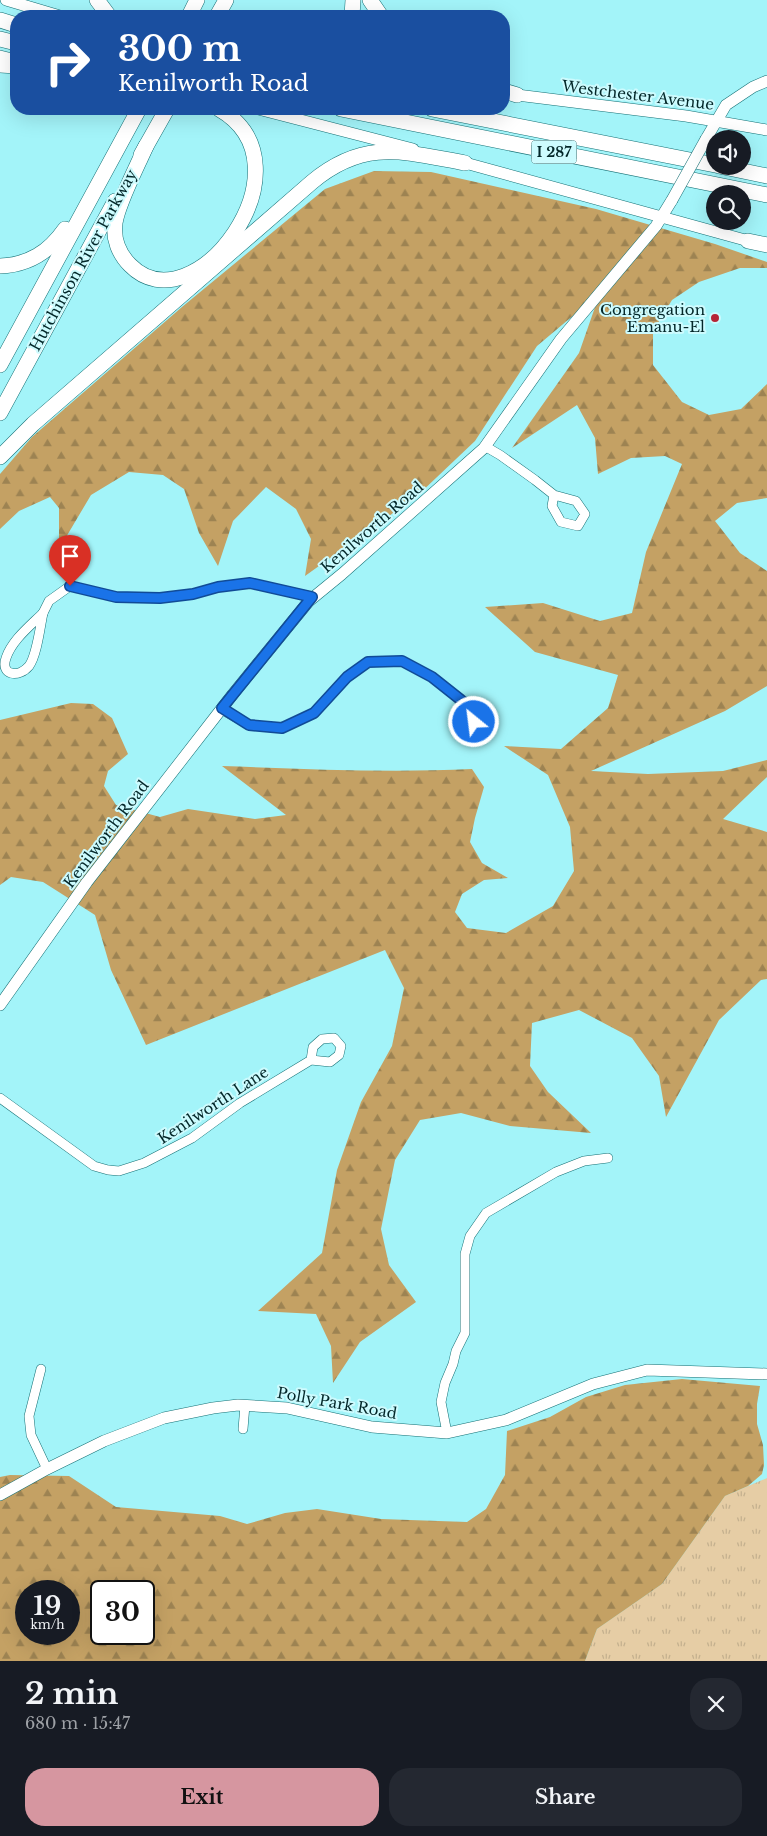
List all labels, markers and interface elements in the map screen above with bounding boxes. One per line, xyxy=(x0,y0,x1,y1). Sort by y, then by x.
text: 300 m xyxy=(118,27,241,70)
icon: right xyxy=(35,30,100,95)
text: Kenilworth Road xyxy=(118,70,309,97)
street label: Westchester Avenue xyxy=(560,76,715,114)
map controls xyxy=(706,130,751,230)
button: sound xyxy=(706,130,751,175)
road number: I 287 xyxy=(532,140,576,163)
street label: Hutchinson River Parkway xyxy=(25,165,141,354)
button: search xyxy=(706,185,751,230)
place label: Congregation Emanu-El xyxy=(600,300,705,336)
marker: Congregation Emanu-El xyxy=(709,312,721,324)
street label: Kenilworth Road xyxy=(317,477,427,577)
pin xyxy=(49,535,91,586)
icon: arrive xyxy=(56,542,84,570)
position arrow xyxy=(447,695,499,747)
street label: Kenilworth Road xyxy=(59,776,153,892)
street label: Kenilworth Lane xyxy=(154,1062,272,1148)
street label: Polly Park Road xyxy=(275,1383,399,1423)
speed limit sign: 30 xyxy=(90,1580,155,1645)
text: 19 xyxy=(34,1591,61,1622)
text: km/h xyxy=(30,1617,65,1632)
text: 2 min xyxy=(25,1675,118,1712)
button: close xyxy=(690,1678,742,1730)
text: 680 m · 15:47 xyxy=(25,1713,130,1733)
button: Exit xyxy=(25,1768,379,1826)
button: Share xyxy=(389,1768,742,1826)

